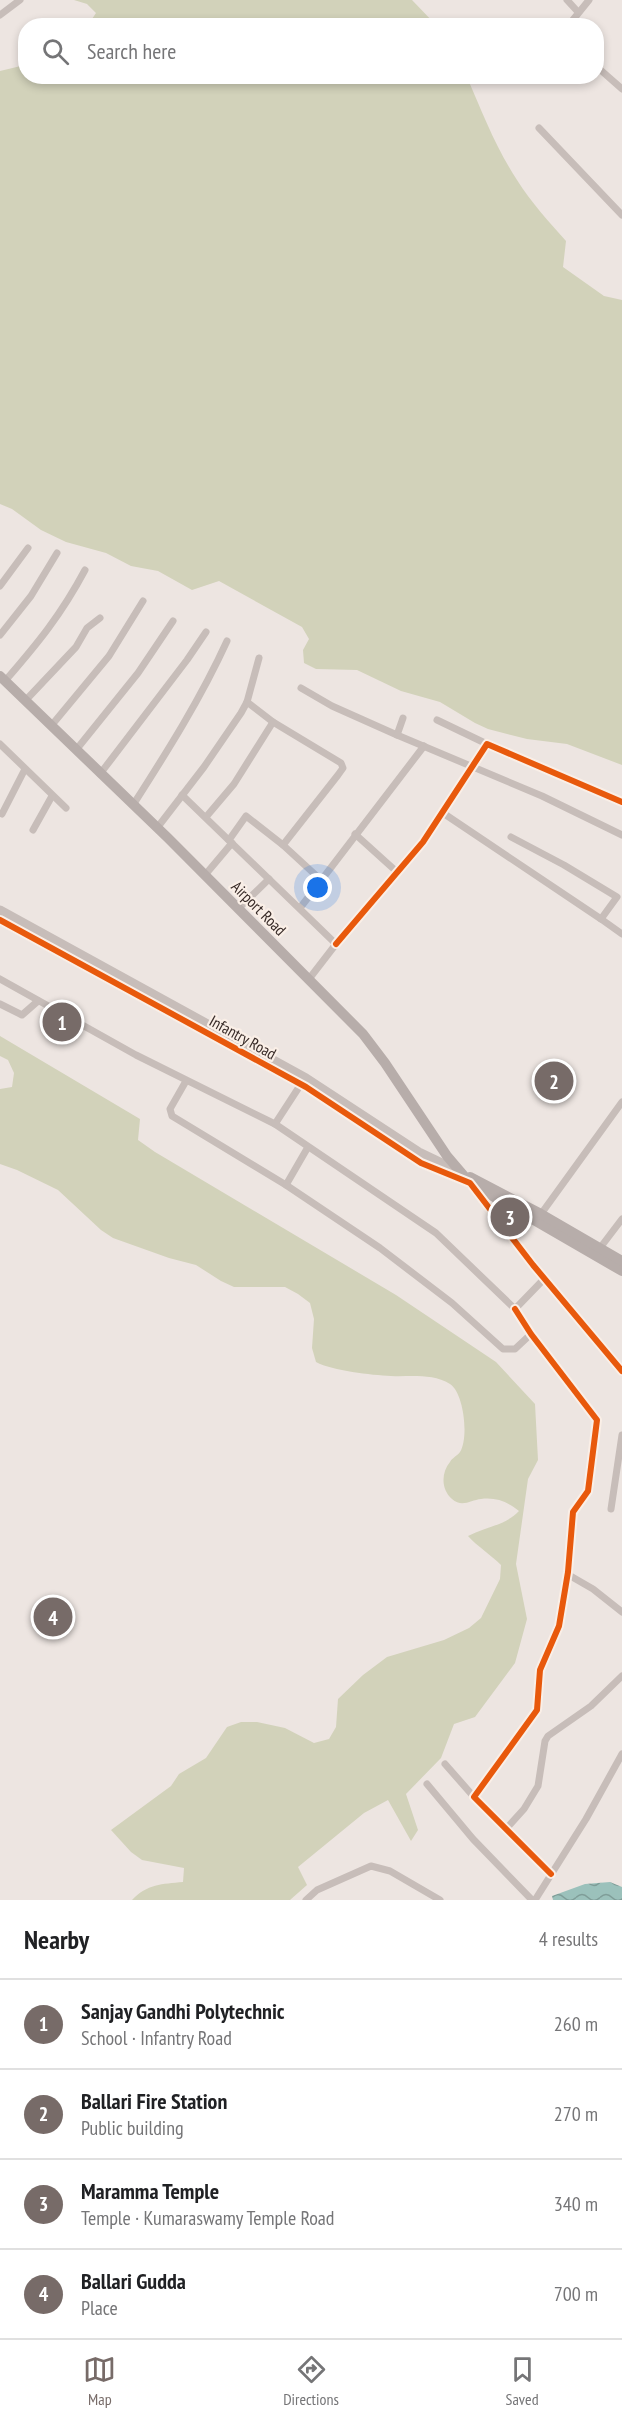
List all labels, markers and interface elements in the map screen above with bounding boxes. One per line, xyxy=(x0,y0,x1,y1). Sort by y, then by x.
search box xyxy=(18,18,604,84)
icon: search xyxy=(39,35,72,68)
text: Search here xyxy=(87,37,176,65)
your location xyxy=(303,873,332,902)
street label: Airport Road xyxy=(227,876,291,940)
pin: 1 xyxy=(42,1000,82,1044)
street label: Infantry Road xyxy=(206,1010,280,1064)
pin: 2 xyxy=(534,1058,574,1104)
pin: 3 xyxy=(490,1194,530,1240)
pin: 4 xyxy=(34,1594,72,1640)
text: Nearby xyxy=(24,1923,89,1956)
text: 4 results xyxy=(539,1926,598,1952)
text: Sanjay Gandhi Polytechnic xyxy=(81,1997,285,2025)
text: 1 xyxy=(39,2011,48,2037)
text: 260 m xyxy=(554,2011,598,2037)
text: School · Infantry Road xyxy=(81,2025,232,2051)
text: Ballari Fire Station xyxy=(81,2087,227,2115)
text: 2 xyxy=(39,2101,48,2127)
text: 270 m xyxy=(554,2101,598,2127)
text: Public building xyxy=(81,2115,184,2141)
text: Maramma Temple xyxy=(81,2177,219,2205)
text: 3 xyxy=(39,2191,48,2217)
text: 340 m xyxy=(554,2191,598,2217)
text: Temple · Kumaraswamy Temple Road xyxy=(81,2205,335,2231)
text: Ballari Gudda xyxy=(81,2267,186,2295)
text: 4 xyxy=(39,2281,48,2307)
text: 700 m xyxy=(554,2281,598,2307)
text: Place xyxy=(81,2295,118,2321)
tab: Map xyxy=(83,2353,116,2409)
tab: Directions xyxy=(283,2353,339,2409)
tab: Saved xyxy=(506,2353,539,2409)

